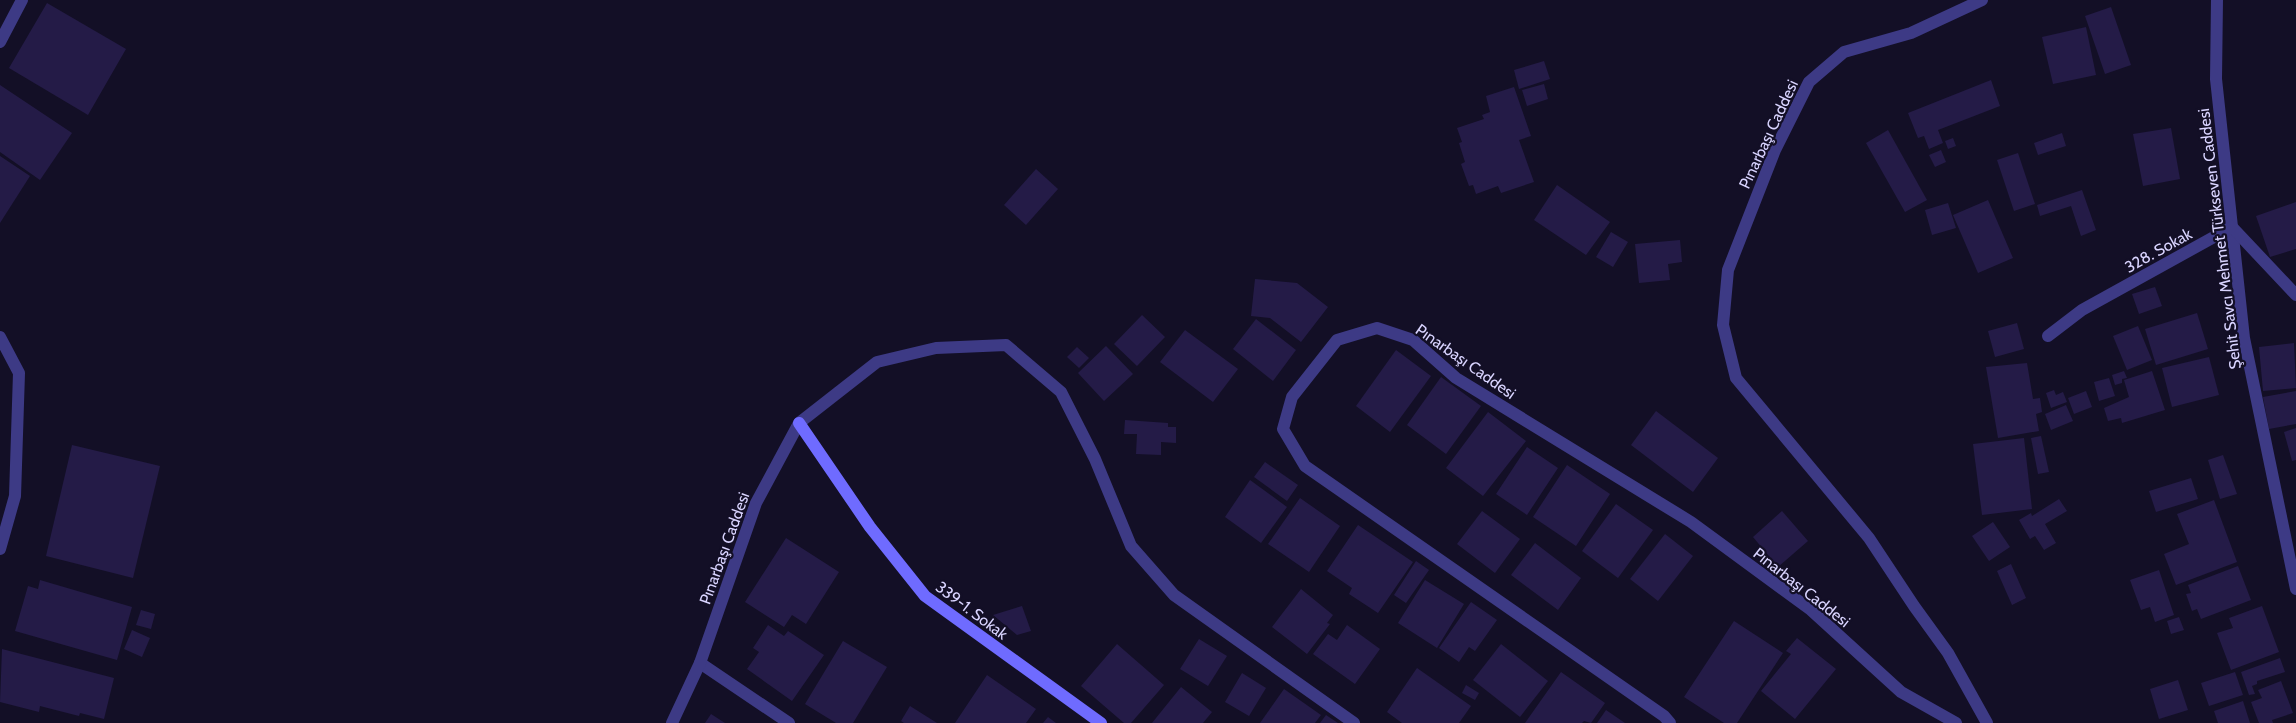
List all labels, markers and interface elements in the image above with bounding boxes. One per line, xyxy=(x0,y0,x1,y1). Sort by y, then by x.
street label: Pınarbaşı Caddesi xyxy=(1735,77,1802,192)
street label: Şehit Savcı Mehmet Türkseven Caddesi xyxy=(2194,107,2245,370)
street label: 328. Sokak xyxy=(2121,224,2196,277)
street label: Pınarbaşı Caddesi xyxy=(1412,320,1519,403)
street label: Pınarbaşı Caddesi xyxy=(695,490,754,607)
street label: Pınarbaşı Caddesi xyxy=(1749,544,1854,631)
street label: 339-1. Sokak xyxy=(932,577,1012,644)

